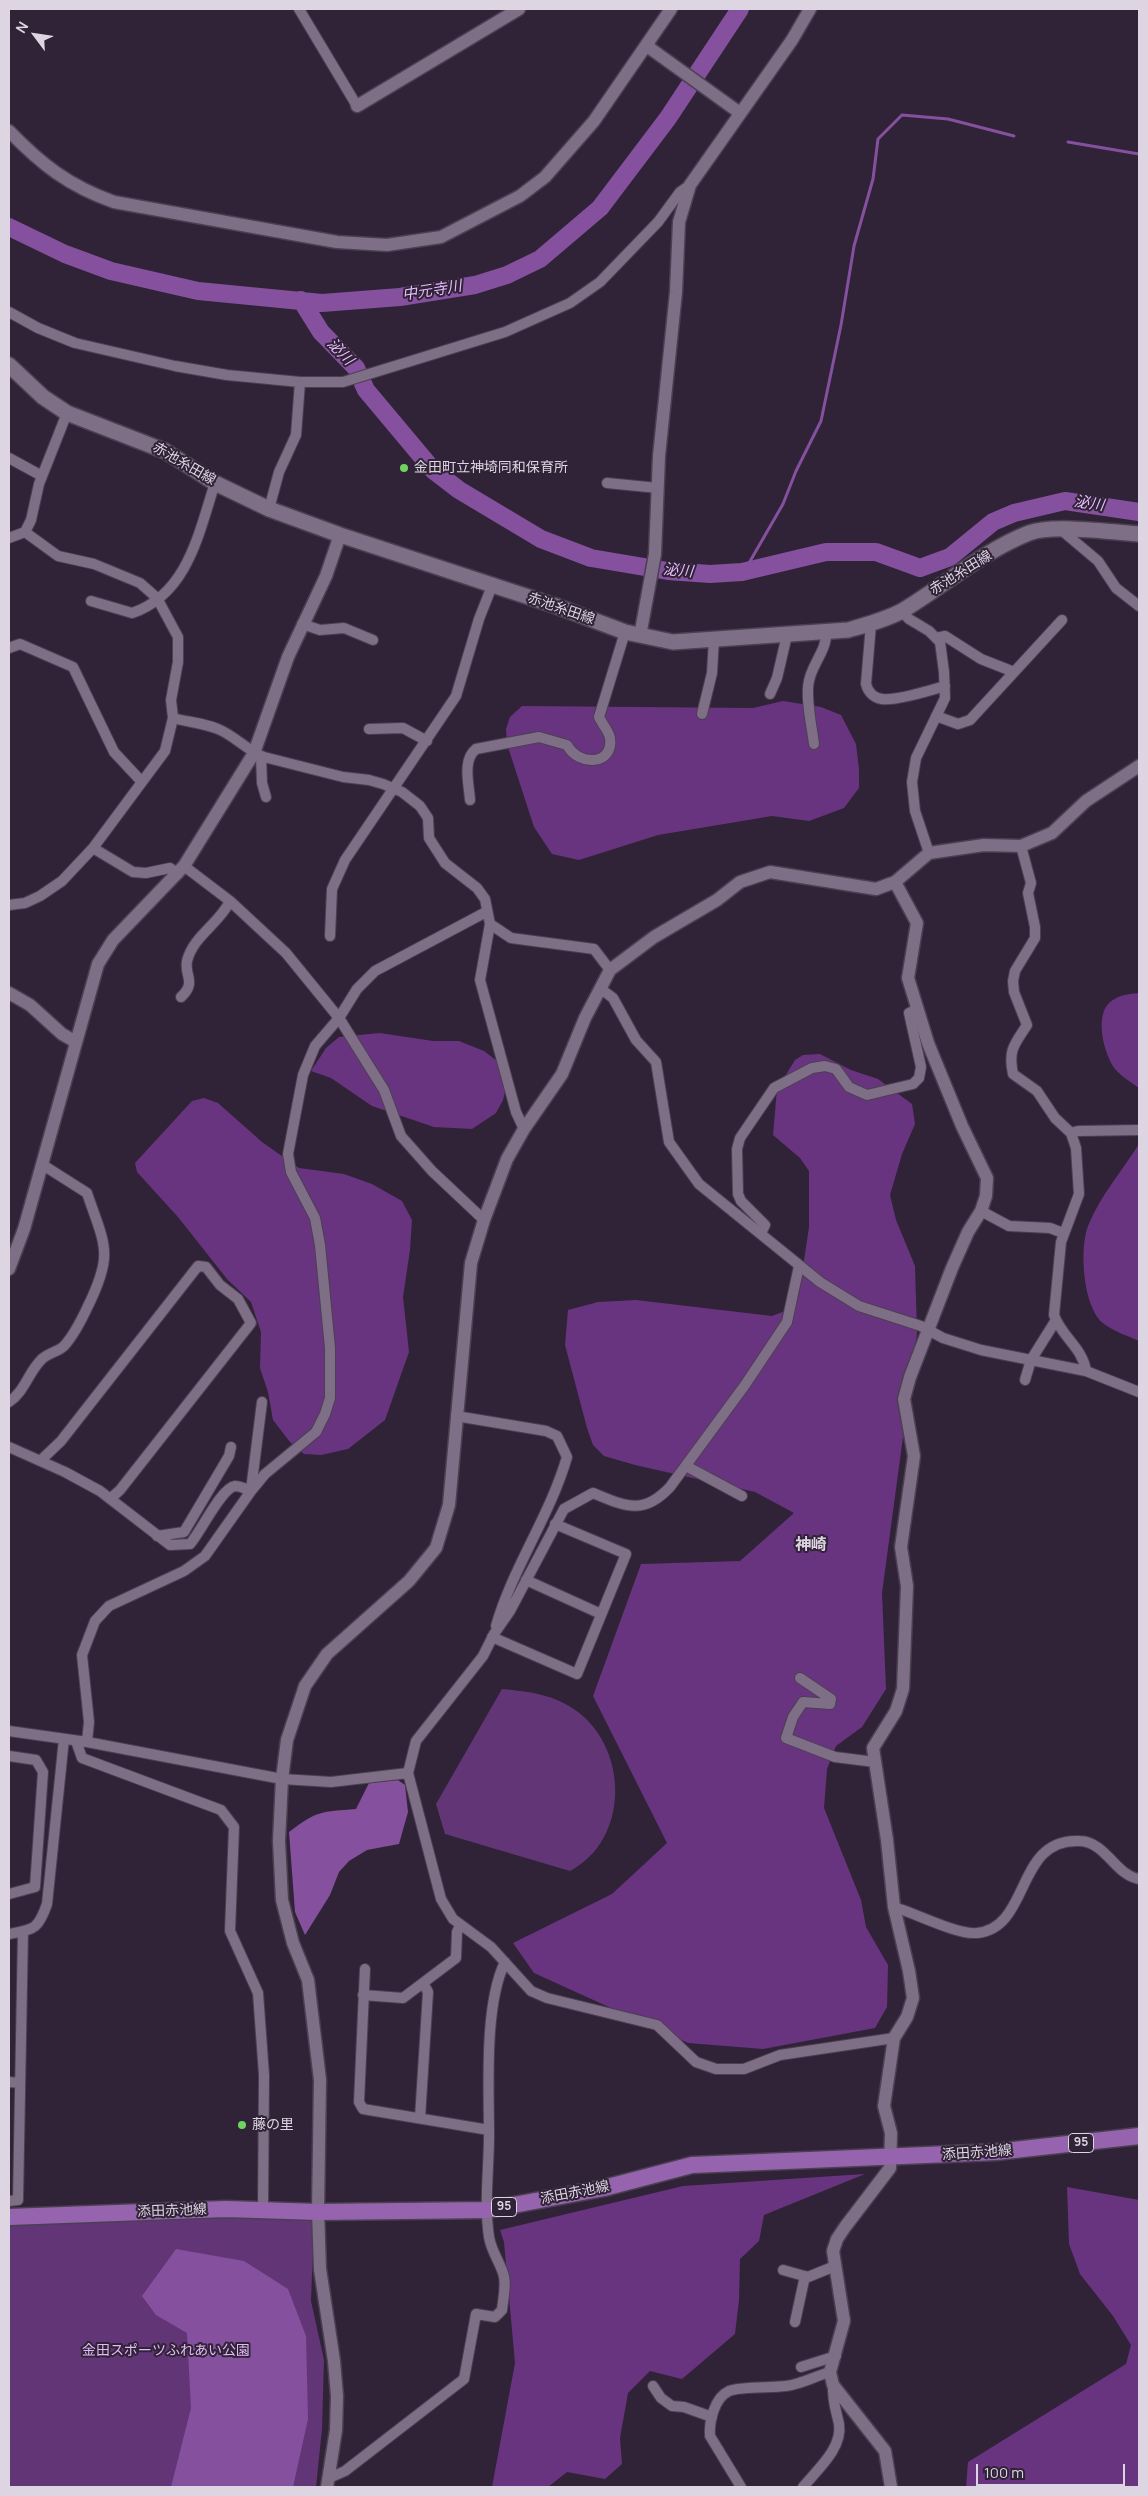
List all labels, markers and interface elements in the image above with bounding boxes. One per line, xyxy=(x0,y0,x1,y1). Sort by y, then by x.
north arrow xyxy=(10,10,60,60)
text: N xyxy=(11,18,32,36)
water label: 中元寺川 xyxy=(401,277,463,305)
water label: 泌川 xyxy=(323,335,357,369)
street label: 赤池糸田線 xyxy=(149,439,219,489)
place label: 金田町立神埼同和保育所 xyxy=(414,460,568,476)
marker: 金田町立神埼同和保育所 xyxy=(398,462,410,474)
water label: 泌川 xyxy=(1073,493,1105,515)
street label: 赤池糸田線 xyxy=(927,547,995,599)
water label: 泌川 xyxy=(662,561,694,581)
street label: 赤池糸田線 xyxy=(525,590,597,628)
district label: 神崎 xyxy=(795,1536,827,1556)
place label: 藤の里 xyxy=(252,2117,294,2133)
marker: 藤の里 xyxy=(236,2119,248,2131)
road number: 95 xyxy=(1068,2134,1094,2152)
street label: 添田赤池線 xyxy=(941,2142,1013,2164)
street label: 添田赤池線 xyxy=(539,2178,611,2208)
road number: 95 xyxy=(492,2198,516,2216)
street label: 添田赤池線 xyxy=(137,2201,207,2221)
park label: 金田スポーツふれあい公園 xyxy=(82,2343,250,2359)
scale bar xyxy=(978,2454,1127,2486)
text: 100 m xyxy=(984,2462,1024,2483)

